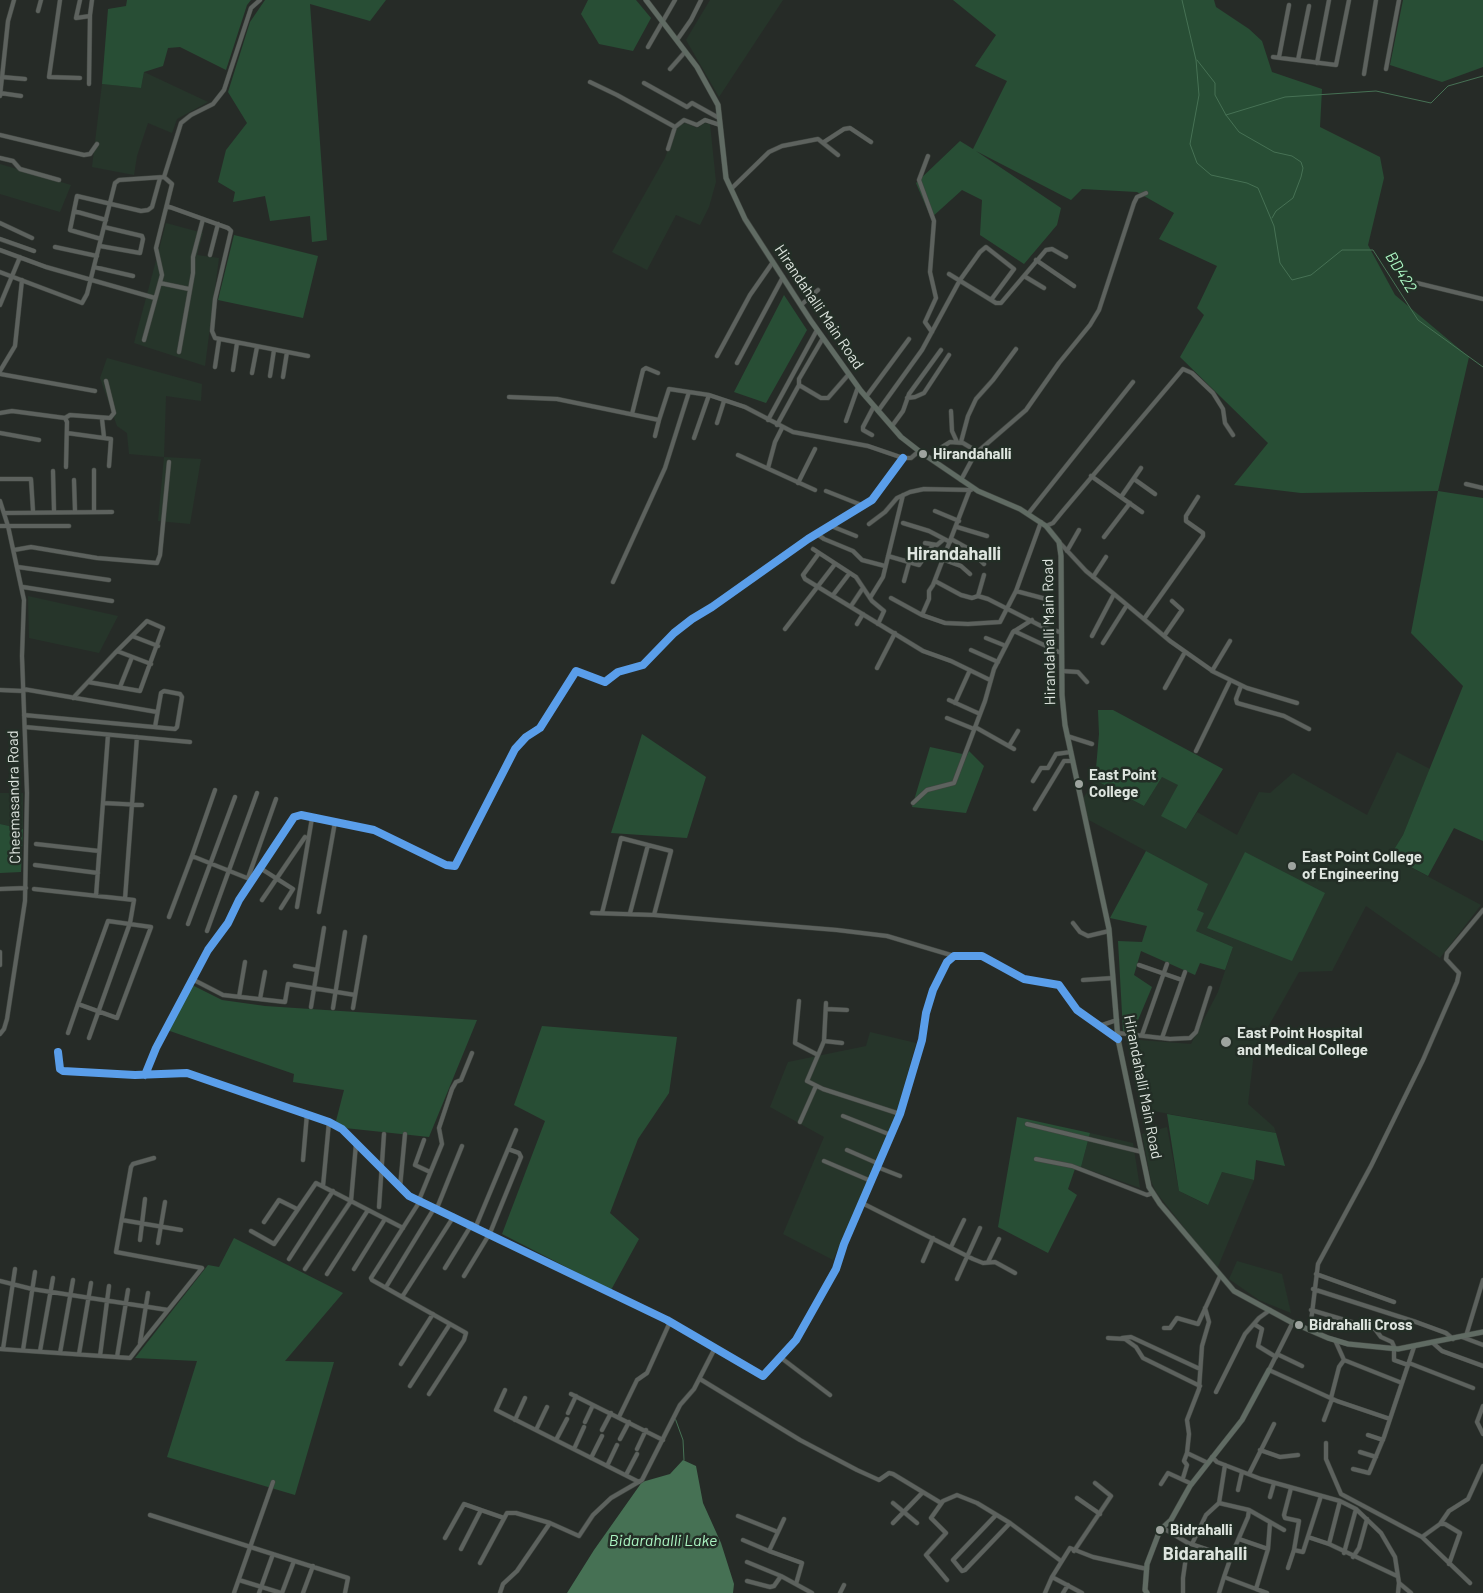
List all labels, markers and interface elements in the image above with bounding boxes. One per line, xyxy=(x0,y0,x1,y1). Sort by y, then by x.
street label: Hirandahalli Main Road xyxy=(771,241,867,373)
water label: BD422 xyxy=(1381,248,1421,296)
place label: Hirandahalli xyxy=(933,445,1012,463)
marker: Hirandahalli xyxy=(917,448,929,460)
district label: Hirandahalli xyxy=(907,543,1001,565)
street label: Hirandahalli Main Road xyxy=(1039,559,1059,705)
street label: Cheemasandra Road xyxy=(4,730,24,864)
place label: East Point College xyxy=(1089,766,1156,801)
marker: East Point College xyxy=(1073,778,1085,790)
place label: East Point College of Engineering xyxy=(1302,848,1422,883)
marker: East Point College of Engineering xyxy=(1286,860,1298,872)
street label: Hirandahalli Main Road xyxy=(1120,1013,1166,1161)
place label: East Point Hospital and Medical College xyxy=(1237,1024,1368,1059)
marker: East Point Hospital and Medical College xyxy=(1219,1035,1233,1049)
place label: Bidrahalli Cross xyxy=(1309,1316,1412,1334)
marker: Bidrahalli Cross xyxy=(1293,1319,1305,1331)
place label: Bidrahalli xyxy=(1170,1521,1232,1539)
marker: Bidrahalli xyxy=(1154,1524,1166,1536)
water label: Bidarahalli Lake xyxy=(609,1531,717,1551)
district label: Bidarahalli xyxy=(1163,1543,1247,1565)

